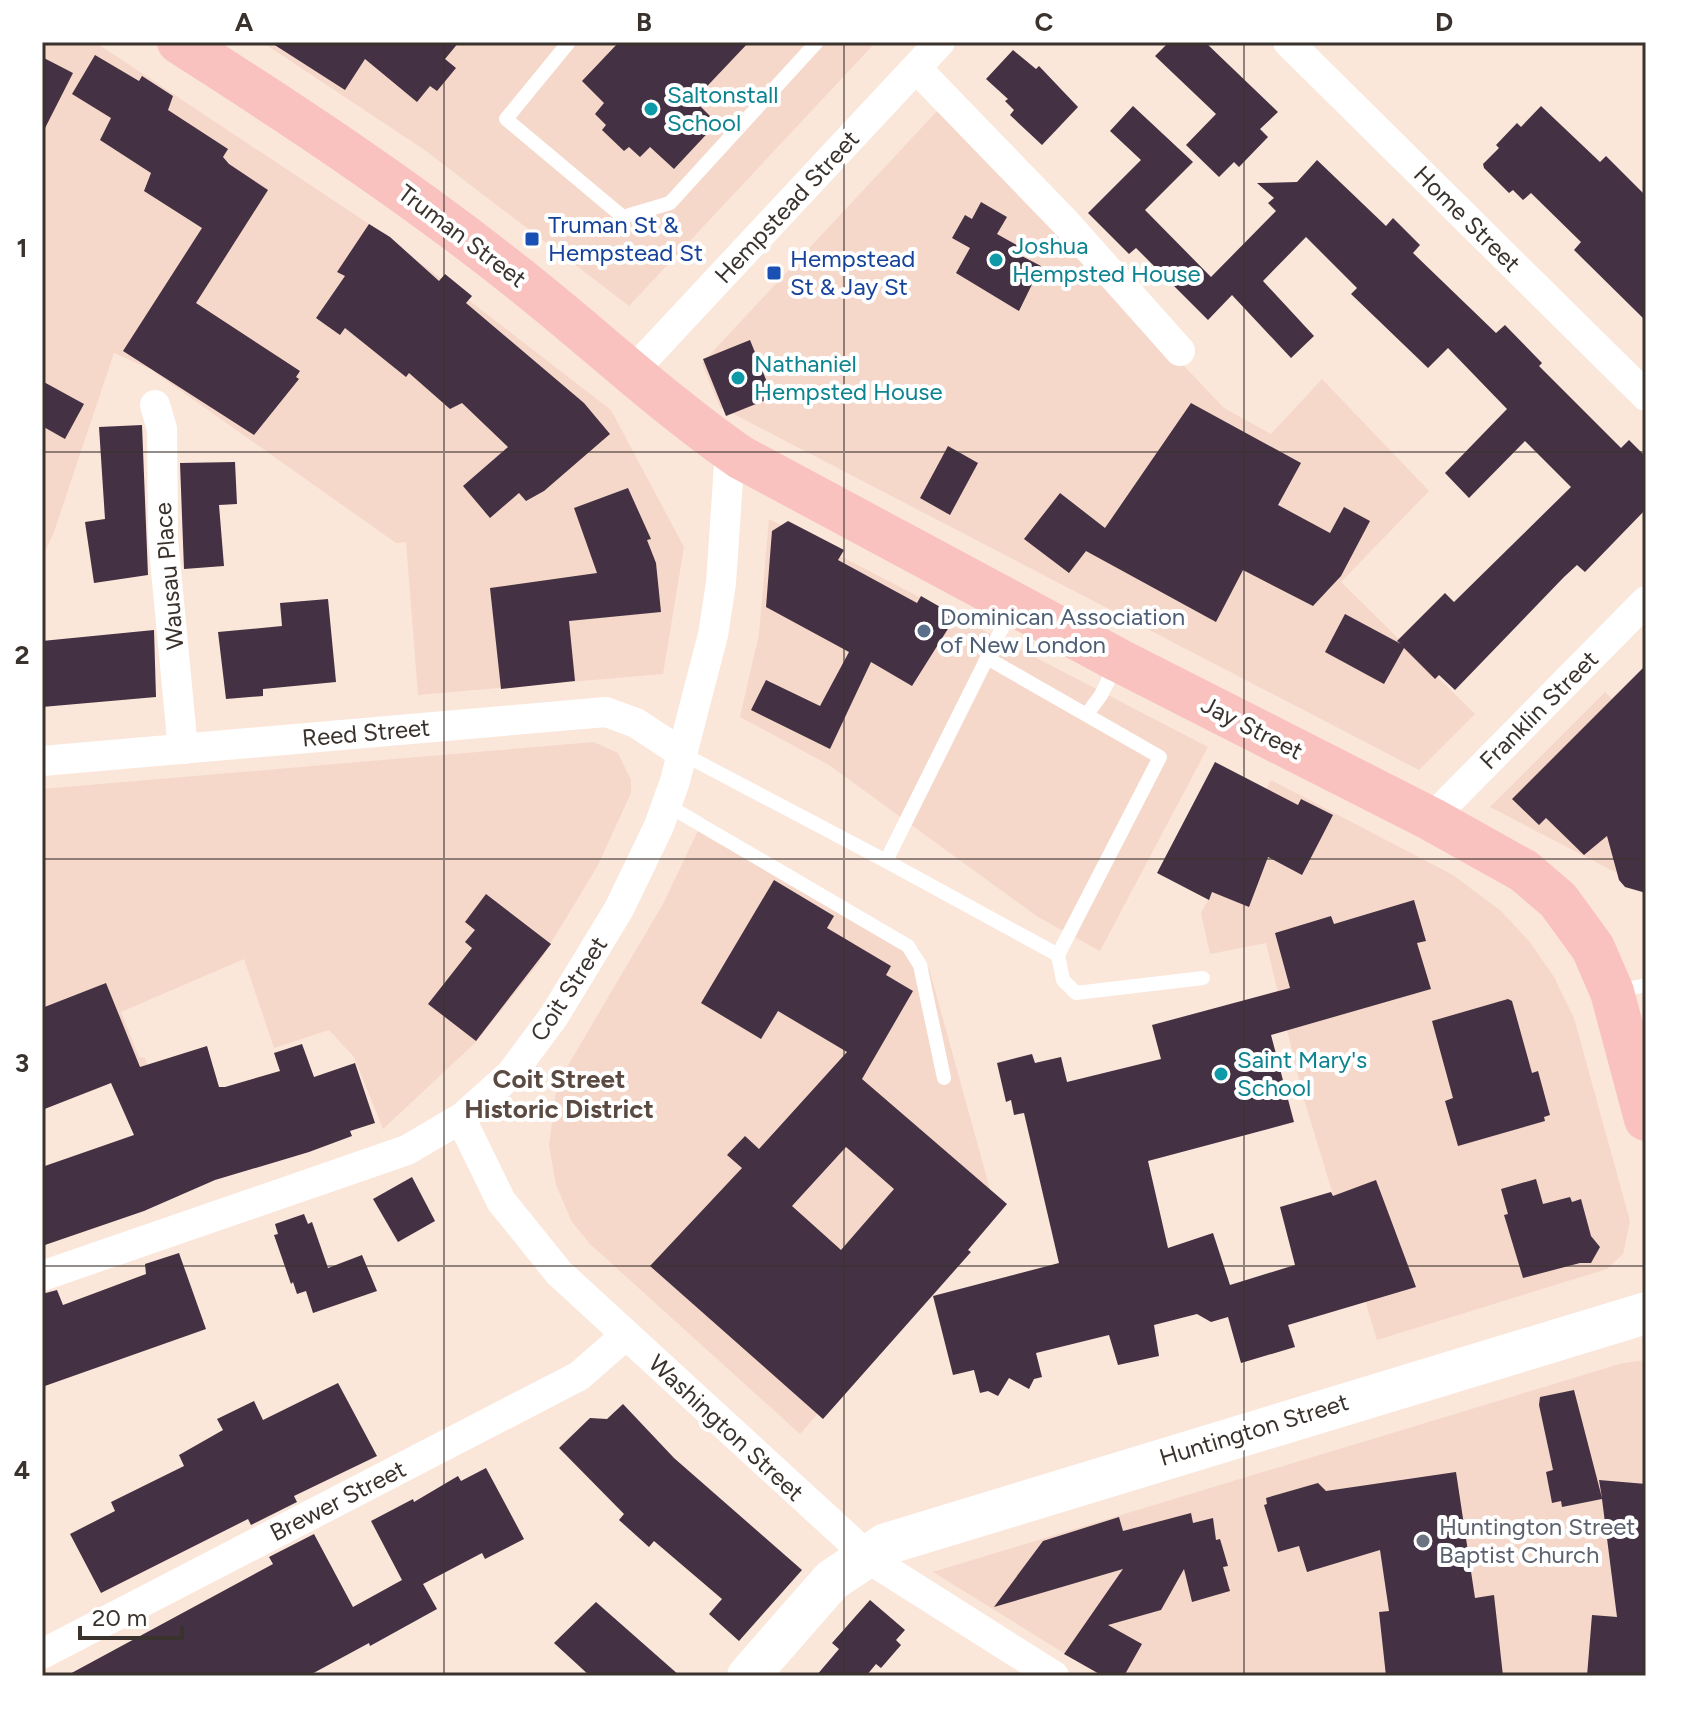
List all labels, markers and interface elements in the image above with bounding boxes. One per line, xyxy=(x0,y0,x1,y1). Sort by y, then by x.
text: A xyxy=(235,6,254,38)
text: B xyxy=(636,6,652,38)
text: C xyxy=(1035,6,1054,38)
text: D xyxy=(1435,6,1453,38)
place label: Saltonstall School xyxy=(667,80,779,137)
marker: Saltonstall School xyxy=(642,100,660,118)
street label: Hempstead Street xyxy=(708,124,865,289)
street label: Home Street xyxy=(1408,159,1527,278)
street label: Truman Street xyxy=(393,178,532,293)
place label: Truman St & Hempstead St xyxy=(548,210,703,267)
marker: Truman St & Hempstead St xyxy=(523,230,541,248)
place label: Joshua Hempsted House xyxy=(1012,231,1201,288)
text: 1 xyxy=(17,232,27,264)
place label: Hempstead St & Jay St xyxy=(790,244,915,301)
marker: Joshua Hempsted House xyxy=(987,251,1005,269)
marker: Hempstead St & Jay St xyxy=(765,264,783,282)
place label: Nathaniel Hempsted House xyxy=(754,349,943,406)
marker: Nathaniel Hempsted House xyxy=(729,369,747,387)
street label: Wausau Place xyxy=(148,501,189,651)
place label: Dominican Association of New London xyxy=(940,602,1185,659)
marker: Dominican Association of New London xyxy=(915,622,933,640)
text: 2 xyxy=(14,639,30,671)
street label: Franklin Street xyxy=(1473,644,1604,775)
street label: Jay Street xyxy=(1197,690,1308,765)
street label: Reed Street xyxy=(301,712,431,753)
street label: Coit Street xyxy=(524,931,613,1047)
place label: Saint Mary's School xyxy=(1237,1045,1367,1102)
text: 3 xyxy=(15,1047,29,1079)
district label: Coit Street Historic District xyxy=(464,1063,654,1125)
marker: Saint Mary's School xyxy=(1212,1065,1230,1083)
street label: Washington Street xyxy=(643,1348,810,1507)
street label: Huntington Street xyxy=(1156,1387,1352,1472)
text: 4 xyxy=(14,1454,30,1486)
street label: Brewer Street xyxy=(265,1454,410,1547)
place label: Huntington Street Baptist Church xyxy=(1439,1512,1635,1569)
marker: Huntington Street Baptist Church xyxy=(1414,1532,1432,1550)
scale bar xyxy=(80,1590,182,1640)
text: 20 m xyxy=(92,1603,147,1632)

